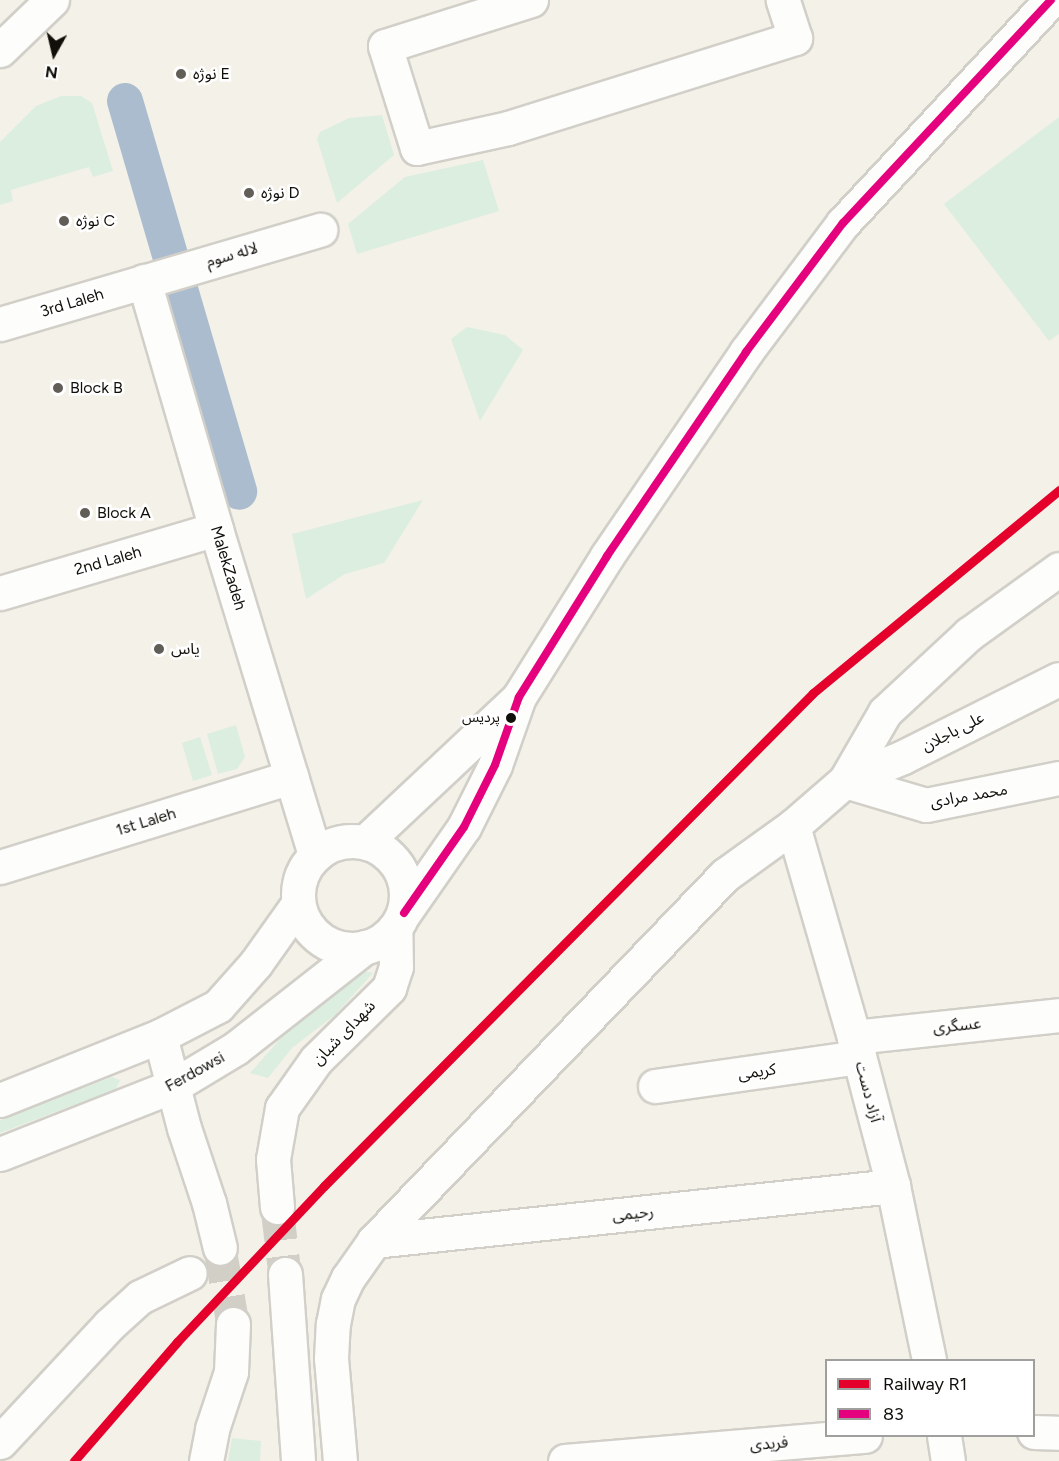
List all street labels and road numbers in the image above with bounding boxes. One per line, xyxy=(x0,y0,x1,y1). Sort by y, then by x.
street label: لاله سوم xyxy=(204,238,260,272)
street label: 3rd Laleh xyxy=(38,284,106,322)
street label: MalekZadeh xyxy=(206,524,250,612)
street label: 2nd Laleh xyxy=(72,542,144,580)
street label: علی باجلان xyxy=(919,708,987,756)
street label: محمد مرادی xyxy=(929,780,1009,812)
street label: 1st Laleh xyxy=(114,804,178,840)
street label: شهدای شبان xyxy=(308,997,380,1069)
street label: عسگری xyxy=(932,1014,982,1038)
street label: Ferdowsi xyxy=(162,1048,228,1096)
street label: آزاد دست xyxy=(851,1059,885,1125)
street label: کریمی xyxy=(737,1060,777,1084)
street label: رحیمی xyxy=(611,1202,655,1226)
street label: فریدی xyxy=(749,1433,789,1455)

